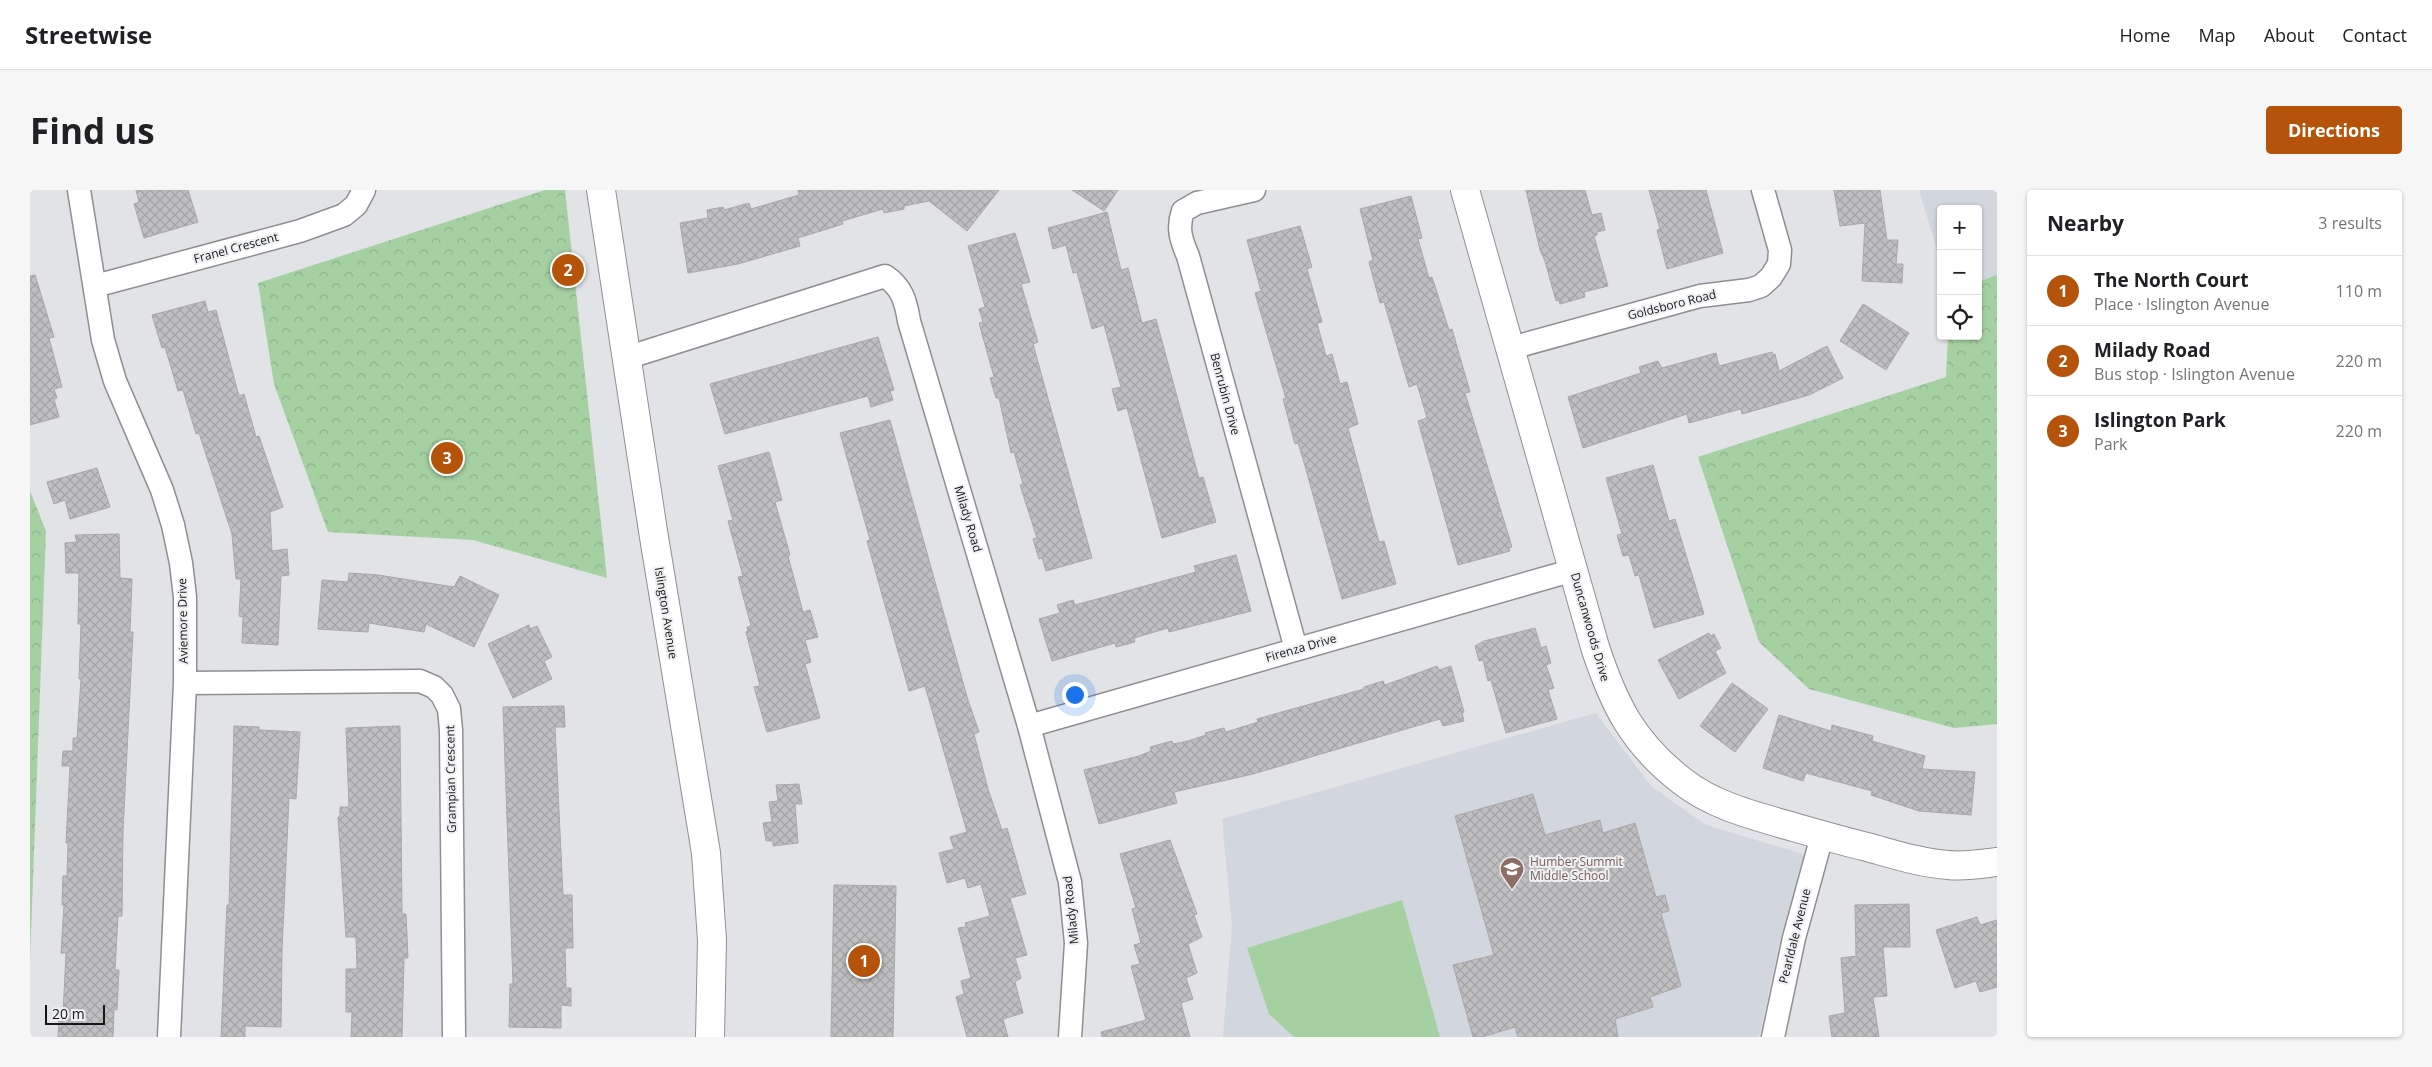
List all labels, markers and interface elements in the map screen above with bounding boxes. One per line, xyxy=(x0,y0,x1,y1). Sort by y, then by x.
text: Streetwise xyxy=(25,18,152,51)
text: Home xyxy=(2120,23,2170,47)
text: Map xyxy=(2198,23,2236,47)
text: About xyxy=(2264,23,2314,47)
text: Contact xyxy=(2342,23,2407,47)
button: Directions xyxy=(2266,106,2402,154)
text: Find us xyxy=(30,107,155,154)
map controls xyxy=(1937,205,1982,340)
button: + xyxy=(1937,205,1982,250)
text: Nearby xyxy=(2047,209,2124,237)
text: 3 results xyxy=(2318,212,2382,234)
street label: Franel Crescent xyxy=(192,228,280,267)
button: − xyxy=(1937,250,1982,295)
pin: 2 xyxy=(552,251,584,289)
text: The North Court xyxy=(2094,267,2248,293)
text: 1 xyxy=(2058,280,2068,302)
text: 110 m xyxy=(2336,280,2382,302)
street label: Goldsboro Road xyxy=(1626,285,1718,324)
text: Place · Islington Avenue xyxy=(2094,293,2269,315)
button: locate xyxy=(1937,295,1982,340)
text: Milady Road xyxy=(2094,337,2211,363)
text: 2 xyxy=(2058,350,2068,372)
text: 220 m xyxy=(2336,350,2382,372)
street label: Benrubin Drive xyxy=(1206,351,1245,437)
text: Bus stop · Islington Avenue xyxy=(2094,363,2295,385)
text: Islington Park xyxy=(2094,407,2226,433)
text: 3 xyxy=(2058,420,2068,442)
text: 220 m xyxy=(2336,420,2382,442)
text: Park xyxy=(2094,433,2127,455)
pin: 3 xyxy=(431,439,463,477)
street label: Milady Road xyxy=(950,484,987,554)
street label: Islington Avenue xyxy=(651,566,682,660)
street label: Duncanwoods Drive xyxy=(1567,570,1614,684)
street label: Aviemore Drive xyxy=(173,578,192,664)
street label: Firenza Drive xyxy=(1263,629,1339,666)
your location xyxy=(1062,682,1088,708)
street label: Grampian Crescent xyxy=(441,725,460,833)
place label: Humber Summit Middle School xyxy=(1530,853,1623,884)
school or university icon: Humber Summit Middle School xyxy=(1499,856,1525,890)
street label: Milady Road xyxy=(1058,875,1083,945)
street label: Pearldale Avenue xyxy=(1775,886,1815,985)
pin: 1 xyxy=(848,942,880,980)
scale bar xyxy=(45,1002,105,1025)
text: 20 m xyxy=(52,1004,85,1023)

